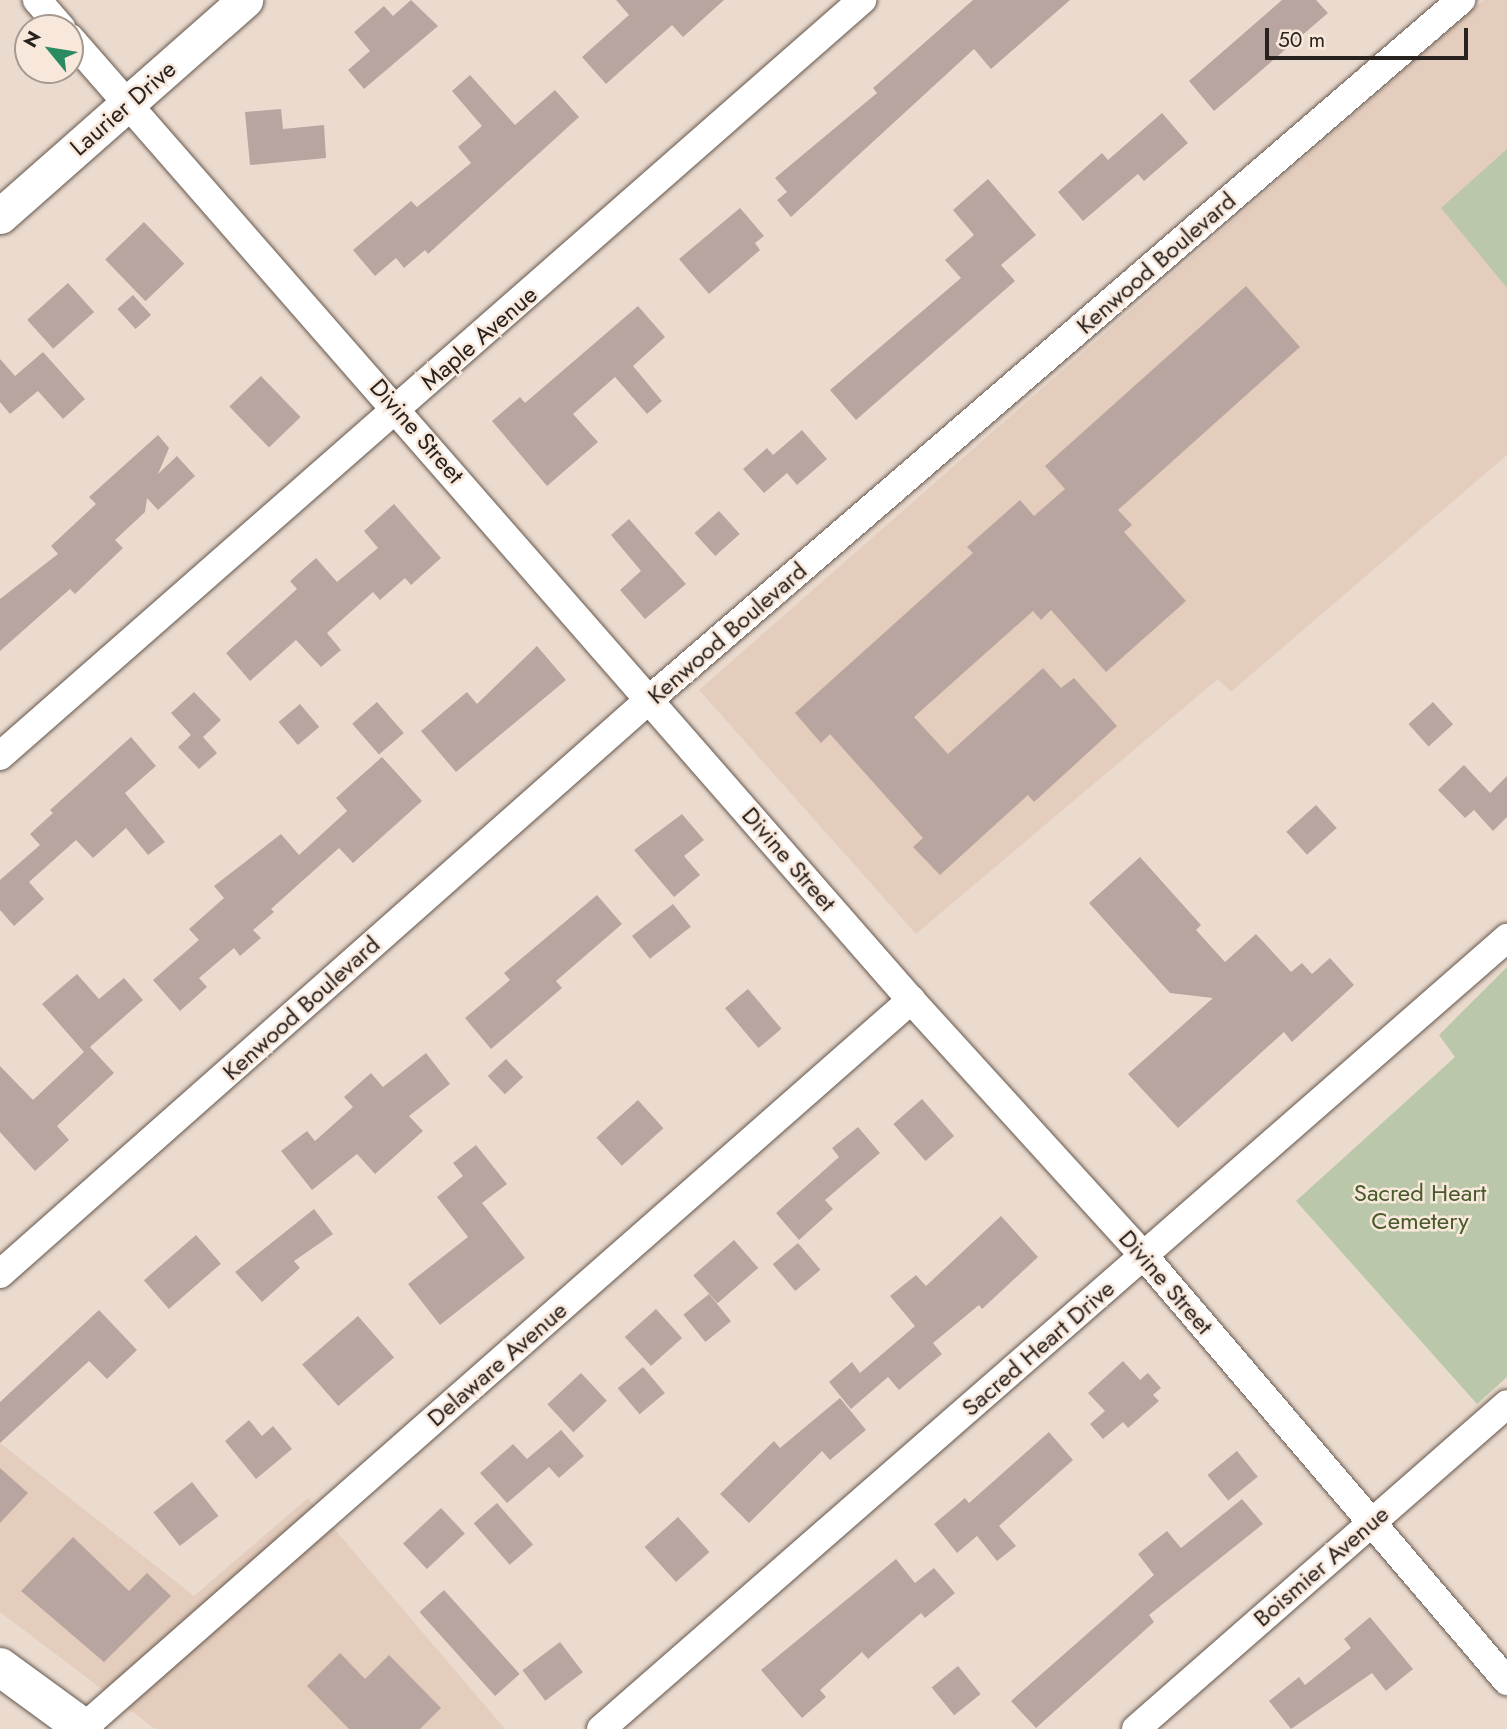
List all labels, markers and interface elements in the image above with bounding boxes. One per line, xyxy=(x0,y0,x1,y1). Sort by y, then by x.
north arrow xyxy=(14,14,84,84)
scale bar xyxy=(1269,14,1472,58)
text: 50 m xyxy=(1278,25,1325,55)
text: N xyxy=(17,26,48,53)
street label: Laurier Drive xyxy=(64,54,182,162)
street label: Kenwood Boulevard xyxy=(1071,186,1241,340)
street label: Maple Avenue xyxy=(415,280,543,396)
street label: Divine Street xyxy=(364,373,470,489)
street label: Kenwood Boulevard xyxy=(642,556,812,710)
street label: Divine Street xyxy=(736,801,842,917)
street label: Kenwood Boulevard xyxy=(217,930,385,1086)
park label: Sacred Heart Cemetery xyxy=(1354,1179,1486,1235)
street label: Divine Street xyxy=(1113,1224,1219,1340)
street label: Sacred Heart Drive xyxy=(956,1274,1120,1422)
street label: Delaware Avenue xyxy=(421,1296,573,1432)
street label: Boismier Avenue xyxy=(1247,1499,1395,1633)

